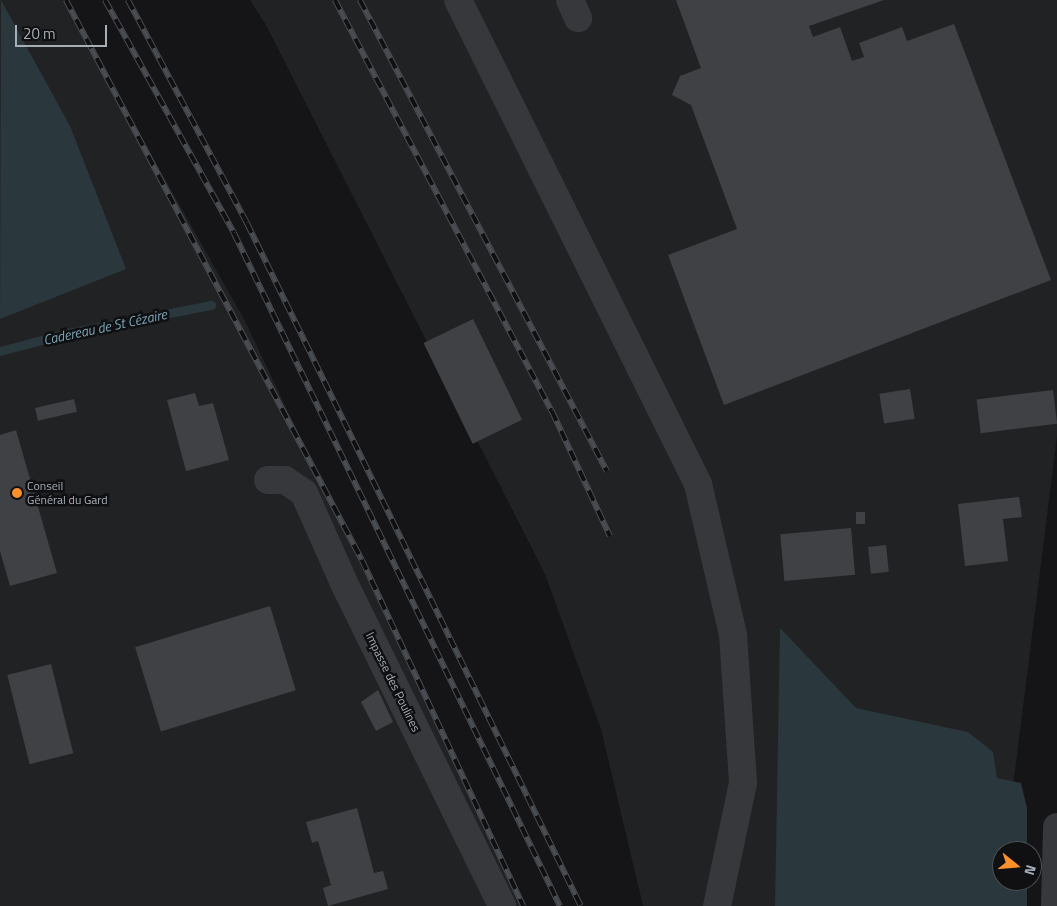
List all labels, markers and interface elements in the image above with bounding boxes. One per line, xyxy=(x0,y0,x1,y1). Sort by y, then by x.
scale bar xyxy=(18,15,110,47)
text: 20 m xyxy=(23,22,56,45)
water label: Cadereau de St Cézaire xyxy=(42,306,168,348)
place label: Conseil Général du Gard xyxy=(27,479,108,507)
marker: Conseil Général du Gard xyxy=(11,487,23,499)
street label: Impasse des Poulines xyxy=(363,630,423,734)
north arrow xyxy=(992,841,1042,891)
text: N xyxy=(1019,863,1042,878)

